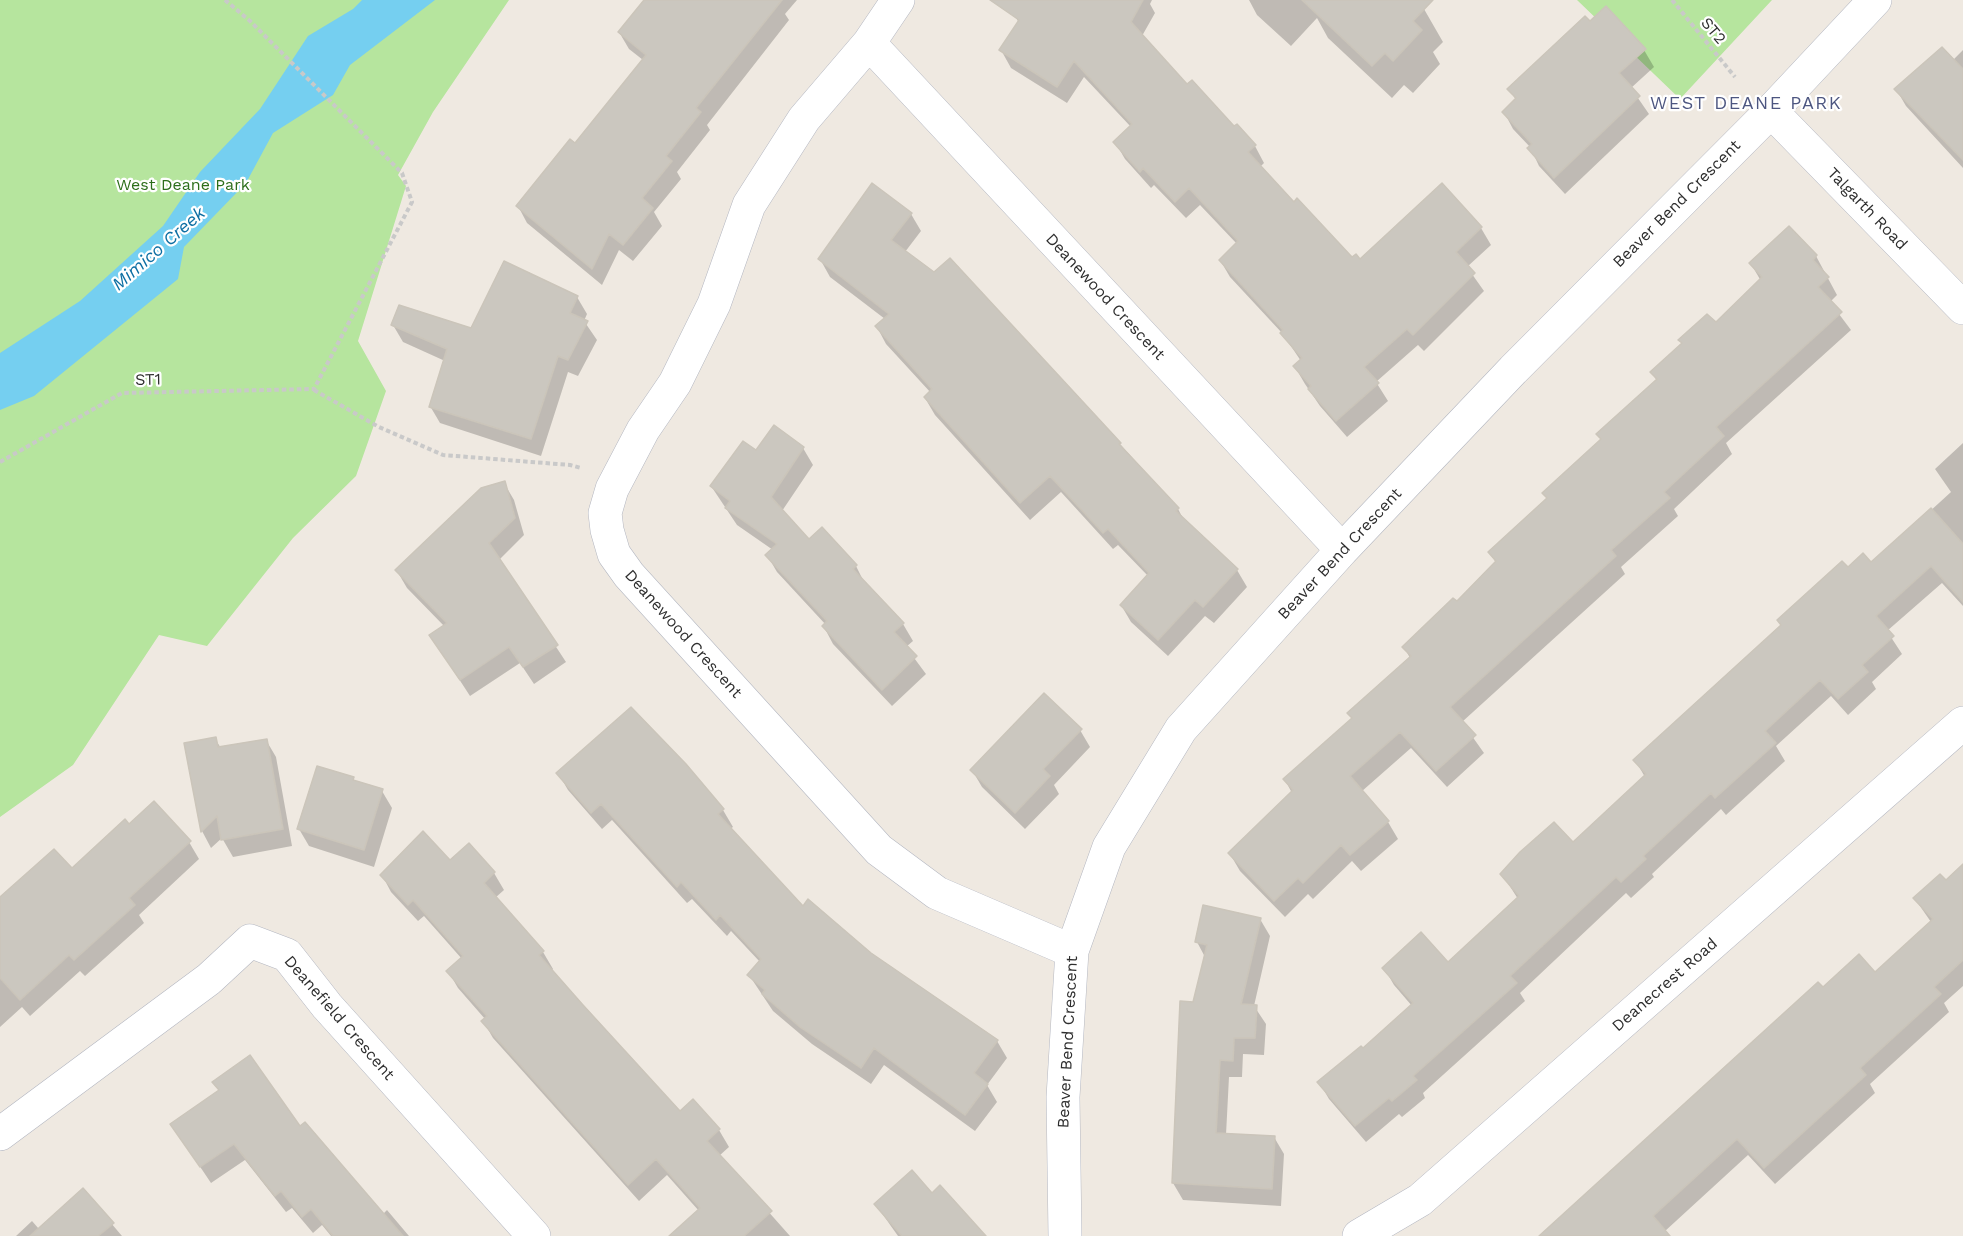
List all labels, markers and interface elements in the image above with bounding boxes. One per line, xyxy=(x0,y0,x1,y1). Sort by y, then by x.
street label: ST2 xyxy=(1696,14,1730,48)
district label: WEST DEANE PARK xyxy=(1650,93,1842,115)
street label: Beaver Bend Crescent xyxy=(1609,136,1745,272)
street label: Talgarth Road xyxy=(1823,164,1911,254)
park label: West Deane Park xyxy=(116,175,250,195)
water label: Mimico Creek xyxy=(108,203,210,295)
street label: Deanewood Crescent xyxy=(1041,230,1169,364)
street label: ST1 xyxy=(135,370,161,390)
street label: Beaver Bend Crescent xyxy=(1274,484,1406,624)
street label: Deanewood Crescent xyxy=(620,566,746,702)
street label: Deanecrest Road xyxy=(1608,934,1722,1036)
street label: Deanefield Crescent xyxy=(280,952,398,1084)
street label: Beaver Bend Crescent xyxy=(1054,955,1082,1129)

